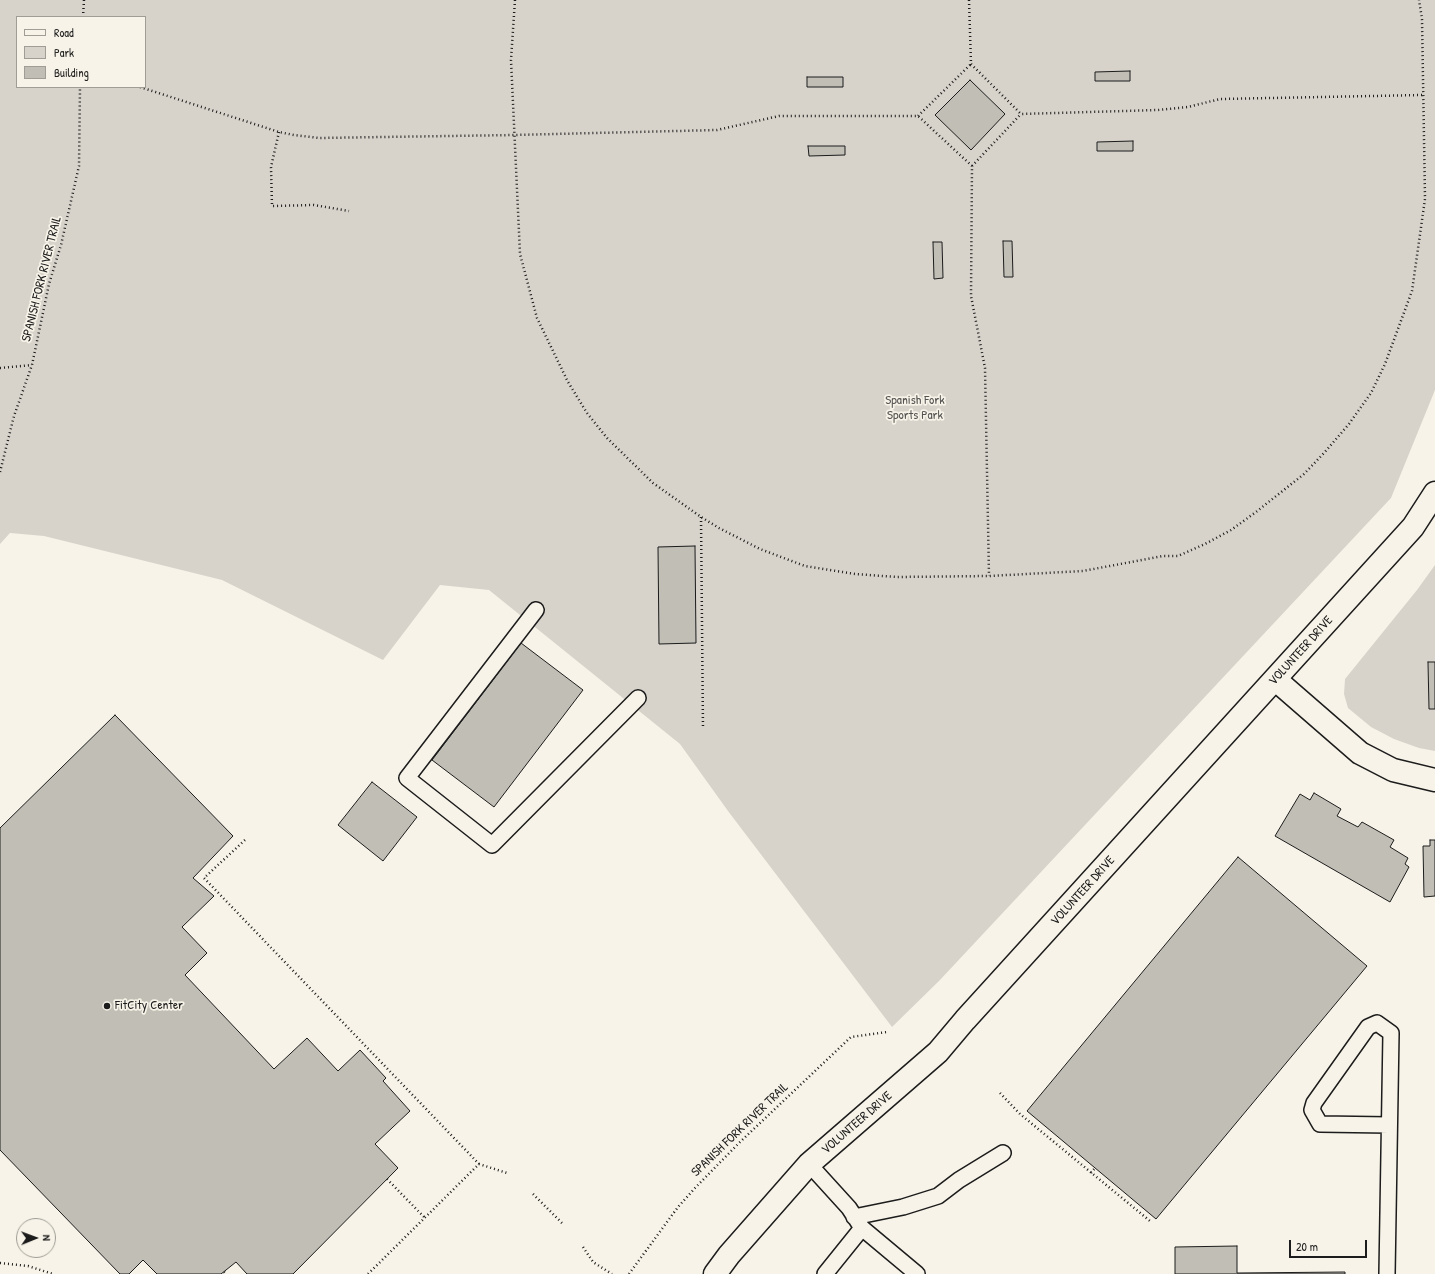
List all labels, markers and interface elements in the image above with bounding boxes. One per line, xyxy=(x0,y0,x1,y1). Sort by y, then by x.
legend xyxy=(16,16,146,88)
text: Road xyxy=(54,24,74,41)
text: Park xyxy=(54,44,74,61)
text: Building xyxy=(54,64,89,81)
street label: SPANISH FORK RIVER TRAIL xyxy=(19,215,65,343)
park label: Spanish Fork Sports Park xyxy=(885,393,945,424)
street label: VOLUNTEER DRIVE xyxy=(1266,613,1336,689)
street label: VOLUNTEER DRIVE xyxy=(1048,853,1118,929)
place label: FitCity Center xyxy=(115,998,183,1014)
marker: FitCity Center xyxy=(102,1001,112,1011)
street label: SPANISH FORK RIVER TRAIL xyxy=(688,1080,792,1180)
street label: VOLUNTEER DRIVE xyxy=(819,1088,895,1158)
north arrow xyxy=(16,1218,56,1258)
scale bar xyxy=(1291,1232,1369,1258)
text: N xyxy=(40,1235,54,1241)
text: 20 m xyxy=(1296,1238,1318,1255)

